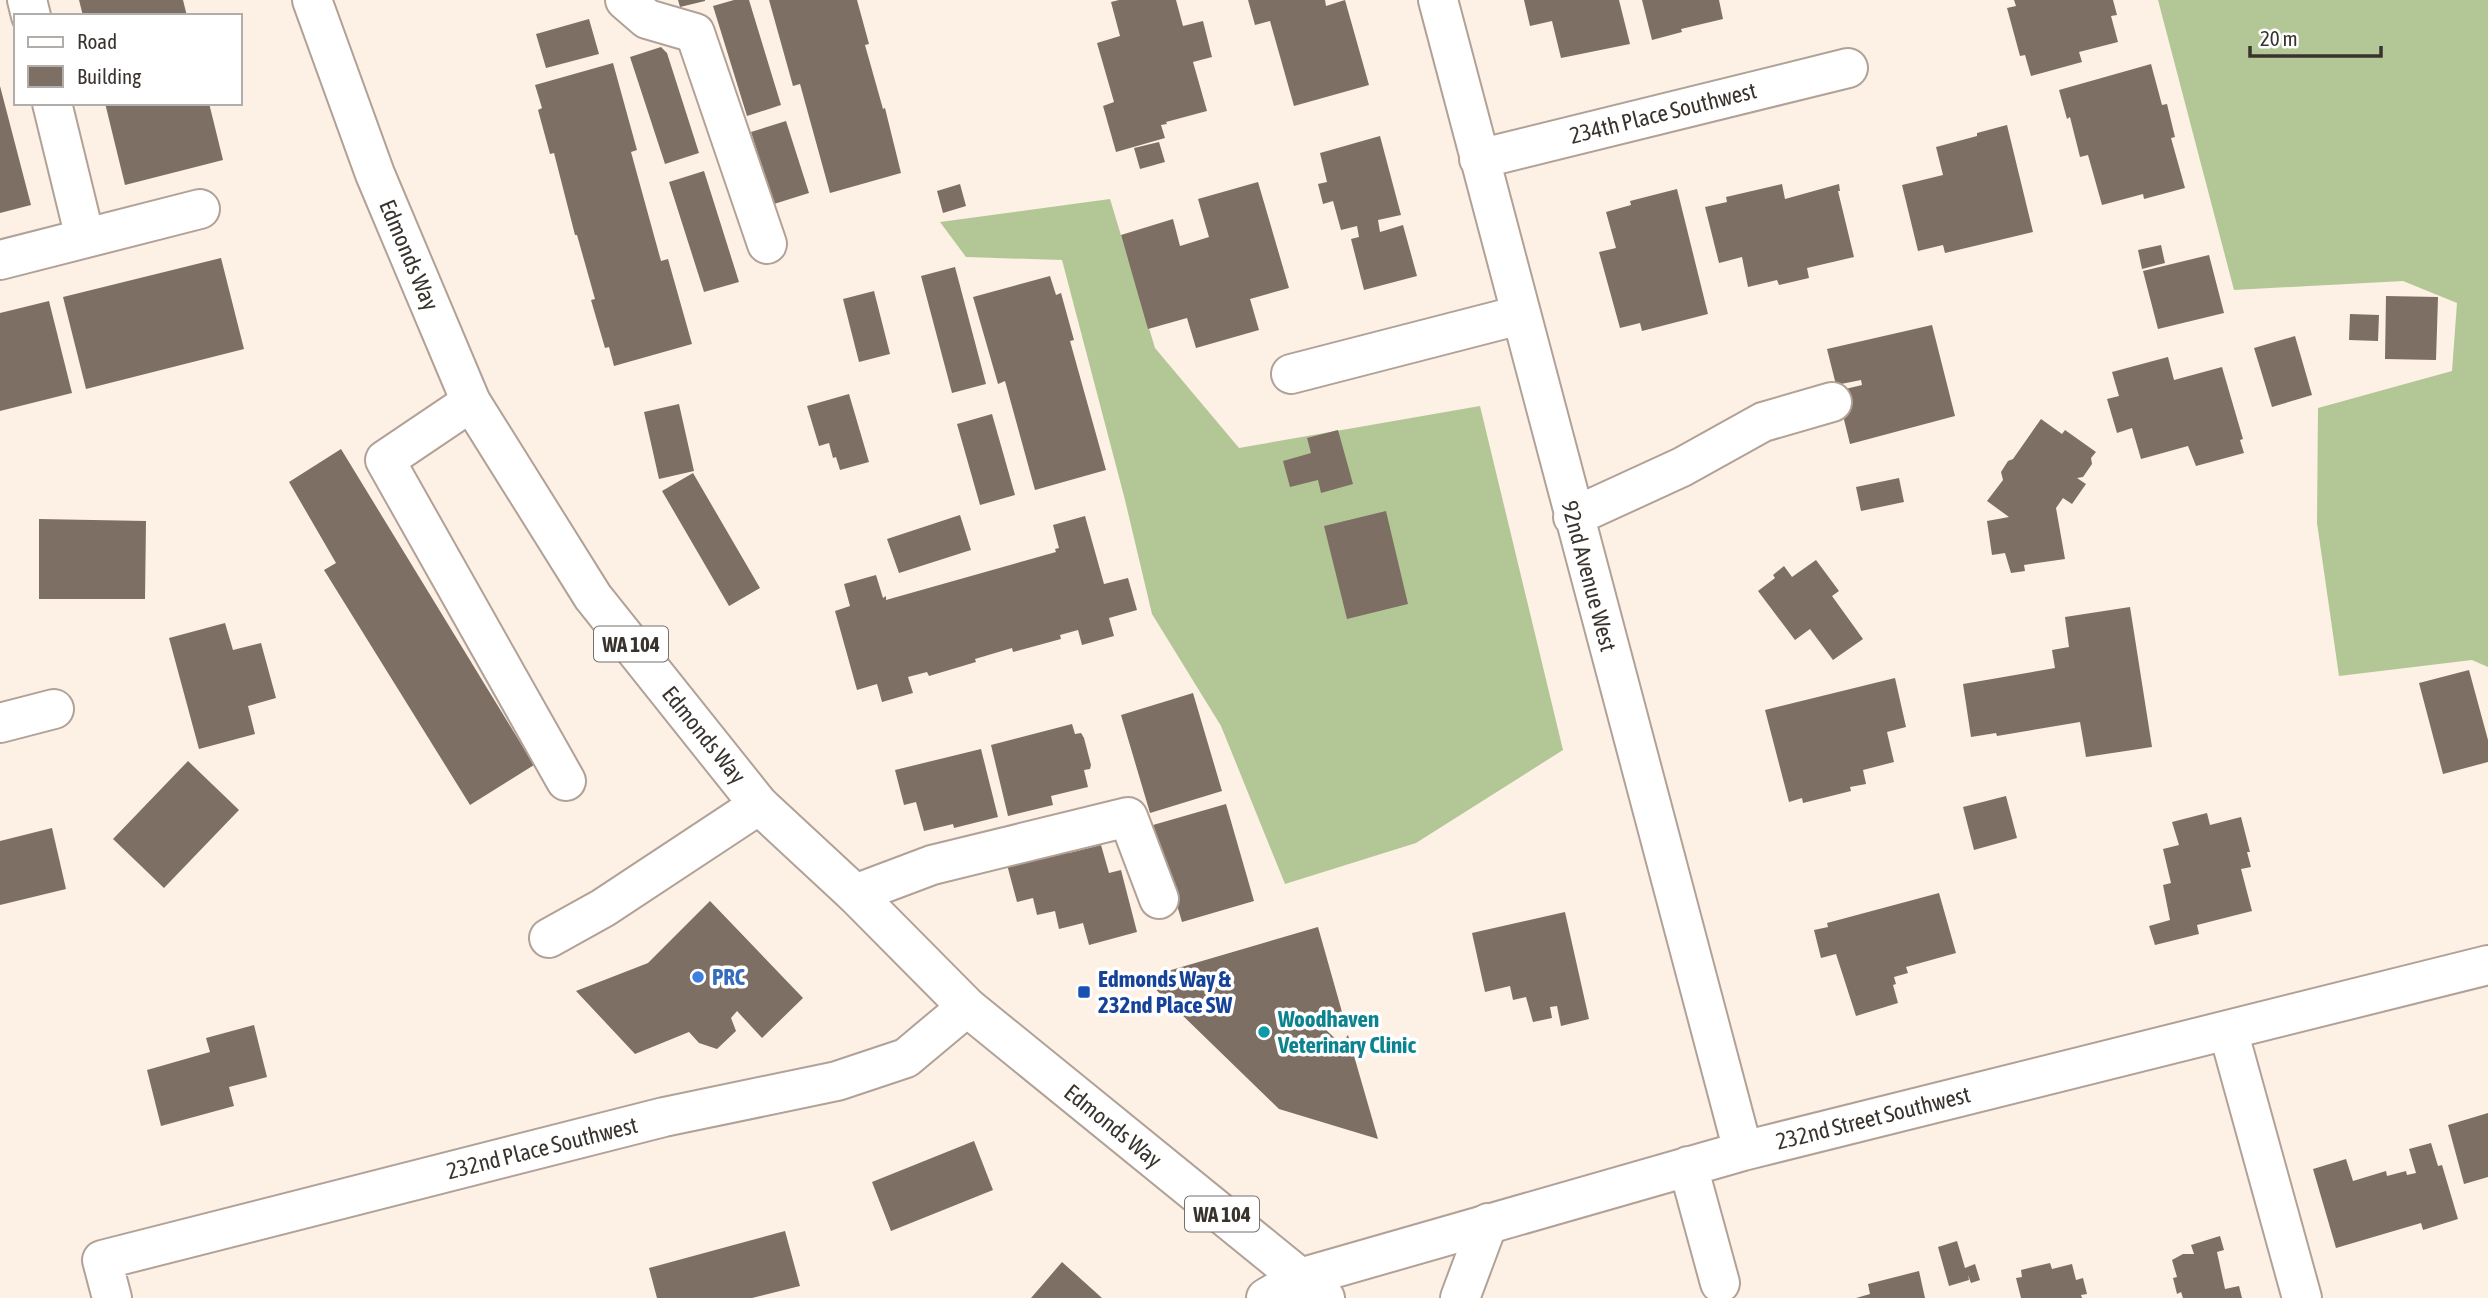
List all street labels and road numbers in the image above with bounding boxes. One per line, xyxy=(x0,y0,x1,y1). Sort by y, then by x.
street label: 234th Place Southwest xyxy=(1567,77,1759,149)
street label: Edmonds Way xyxy=(374,196,444,314)
street label: 92nd Avenue West xyxy=(1556,498,1622,654)
road number: WA 104 xyxy=(594,626,668,662)
street label: Edmonds Way xyxy=(657,681,751,789)
street label: Edmonds Way xyxy=(1059,1079,1167,1173)
street label: 232nd Street Southwest xyxy=(1773,1081,1973,1155)
street label: 232nd Place Southwest xyxy=(444,1112,640,1184)
road number: WA 104 xyxy=(1185,1196,1259,1232)

